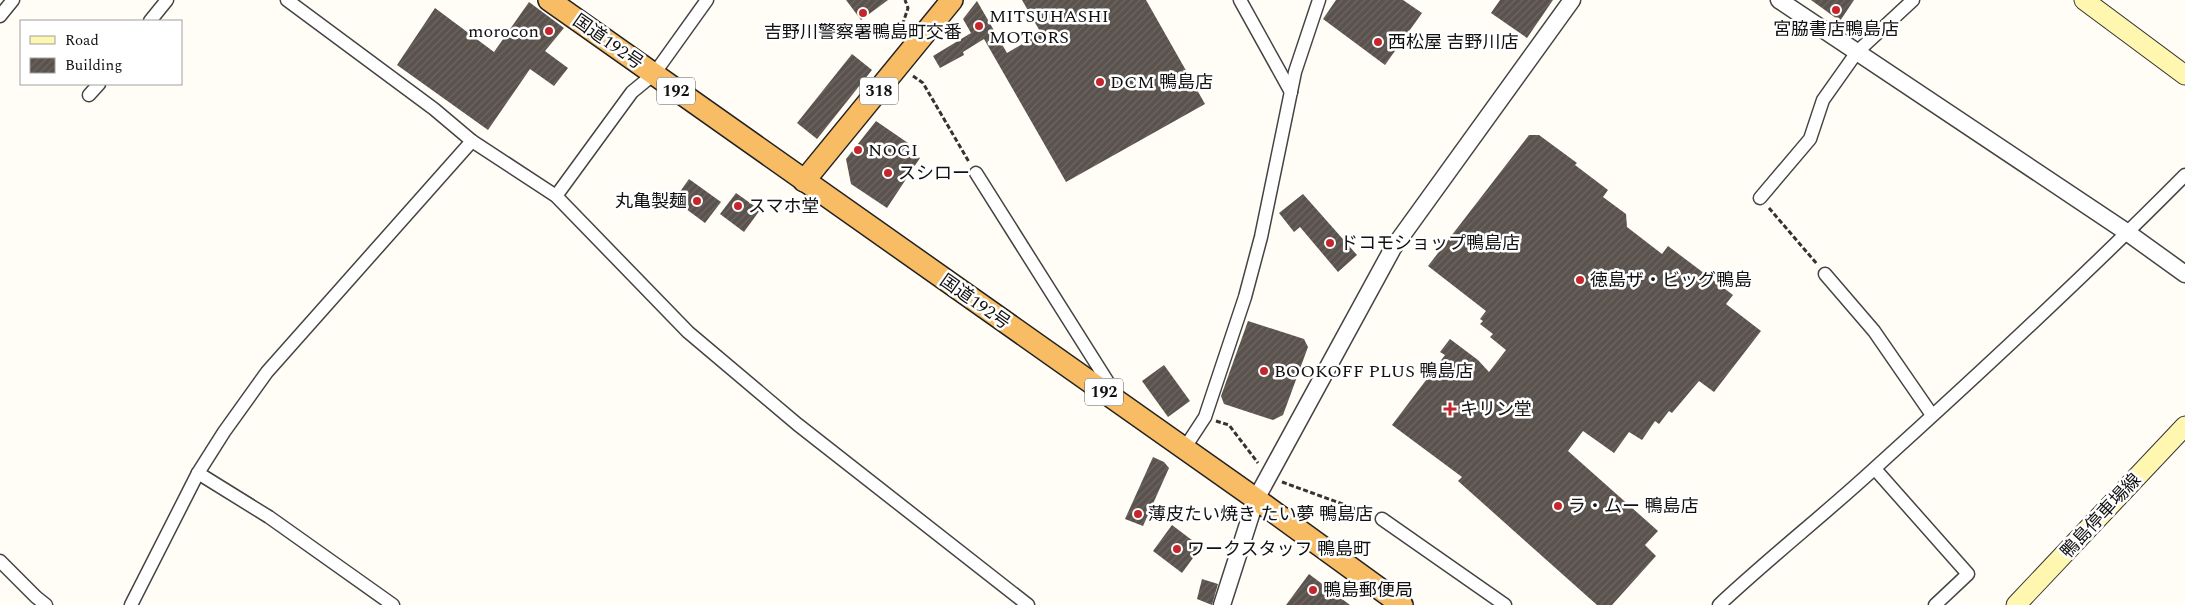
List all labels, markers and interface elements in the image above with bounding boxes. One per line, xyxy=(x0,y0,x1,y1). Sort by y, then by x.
place label: MITSUHASHI MOTORS xyxy=(989,3,1109,51)
marker: 宮脇書店鴨島店 xyxy=(1830,4,1842,16)
marker: 吉野川警察署鴨島町交番 xyxy=(857,7,869,19)
street label: 国道192号 xyxy=(567,8,649,76)
place label: 宮脇書店鴨島店 xyxy=(1773,16,1899,43)
place label: morocon xyxy=(468,18,539,45)
place label: 吉野川警察署鴨島町交番 xyxy=(764,19,962,46)
legend xyxy=(20,20,182,85)
marker: MITSUHASHI MOTORS xyxy=(973,20,985,32)
marker: morocon xyxy=(543,25,555,37)
text: Road xyxy=(65,29,99,52)
place label: 西松屋 吉野川店 xyxy=(1388,29,1519,56)
marker: 西松屋 吉野川店 xyxy=(1372,36,1384,48)
text: Building xyxy=(65,54,122,77)
place label: DCM 鴨島店 xyxy=(1110,69,1213,96)
marker: DCM 鴨島店 xyxy=(1094,76,1106,88)
road number: 192 xyxy=(657,78,695,104)
road number: 318 xyxy=(860,78,898,104)
place label: NOGI xyxy=(868,137,918,164)
marker: NOGI xyxy=(852,144,864,156)
place label: スシロー xyxy=(898,160,970,187)
marker: スシロー xyxy=(882,167,894,179)
place label: 丸亀製麺 xyxy=(615,188,687,215)
place label: スマホ堂 xyxy=(748,193,819,220)
marker: 丸亀製麺 xyxy=(691,195,703,207)
marker: スマホ堂 xyxy=(732,200,744,212)
place label: ドコモショップ鴨島店 xyxy=(1340,230,1520,257)
marker: ドコモショップ鴨島店 xyxy=(1324,237,1336,249)
place label: 徳島ザ・ビッグ鴨島 xyxy=(1590,267,1752,294)
street label: 国道192号 xyxy=(934,268,1016,336)
marker: 徳島ザ・ビッグ鴨島 xyxy=(1574,274,1586,286)
place label: BOOKOFF PLUS 鴨島店 xyxy=(1274,358,1473,385)
marker: BOOKOFF PLUS 鴨島店 xyxy=(1258,365,1270,377)
road number: 192 xyxy=(1085,378,1123,406)
place label: キリン堂 xyxy=(1460,396,1532,423)
marker: キリン堂 xyxy=(1444,403,1456,415)
street label: 鴨島停車場線 xyxy=(2054,467,2148,565)
place label: ラ・ムー 鴨島店 xyxy=(1568,493,1699,520)
marker: ラ・ムー 鴨島店 xyxy=(1552,500,1564,512)
place label: 薄皮たい焼き たい夢 鴨島店 xyxy=(1148,501,1373,528)
marker: 薄皮たい焼き たい夢 鴨島店 xyxy=(1132,508,1144,520)
place label: ワークスタッフ 鴨島町 xyxy=(1187,536,1371,563)
marker: ワークスタッフ 鴨島町 xyxy=(1171,543,1183,555)
place label: 鴨島郵便局 xyxy=(1323,577,1413,604)
marker: 鴨島郵便局 xyxy=(1307,584,1319,596)

